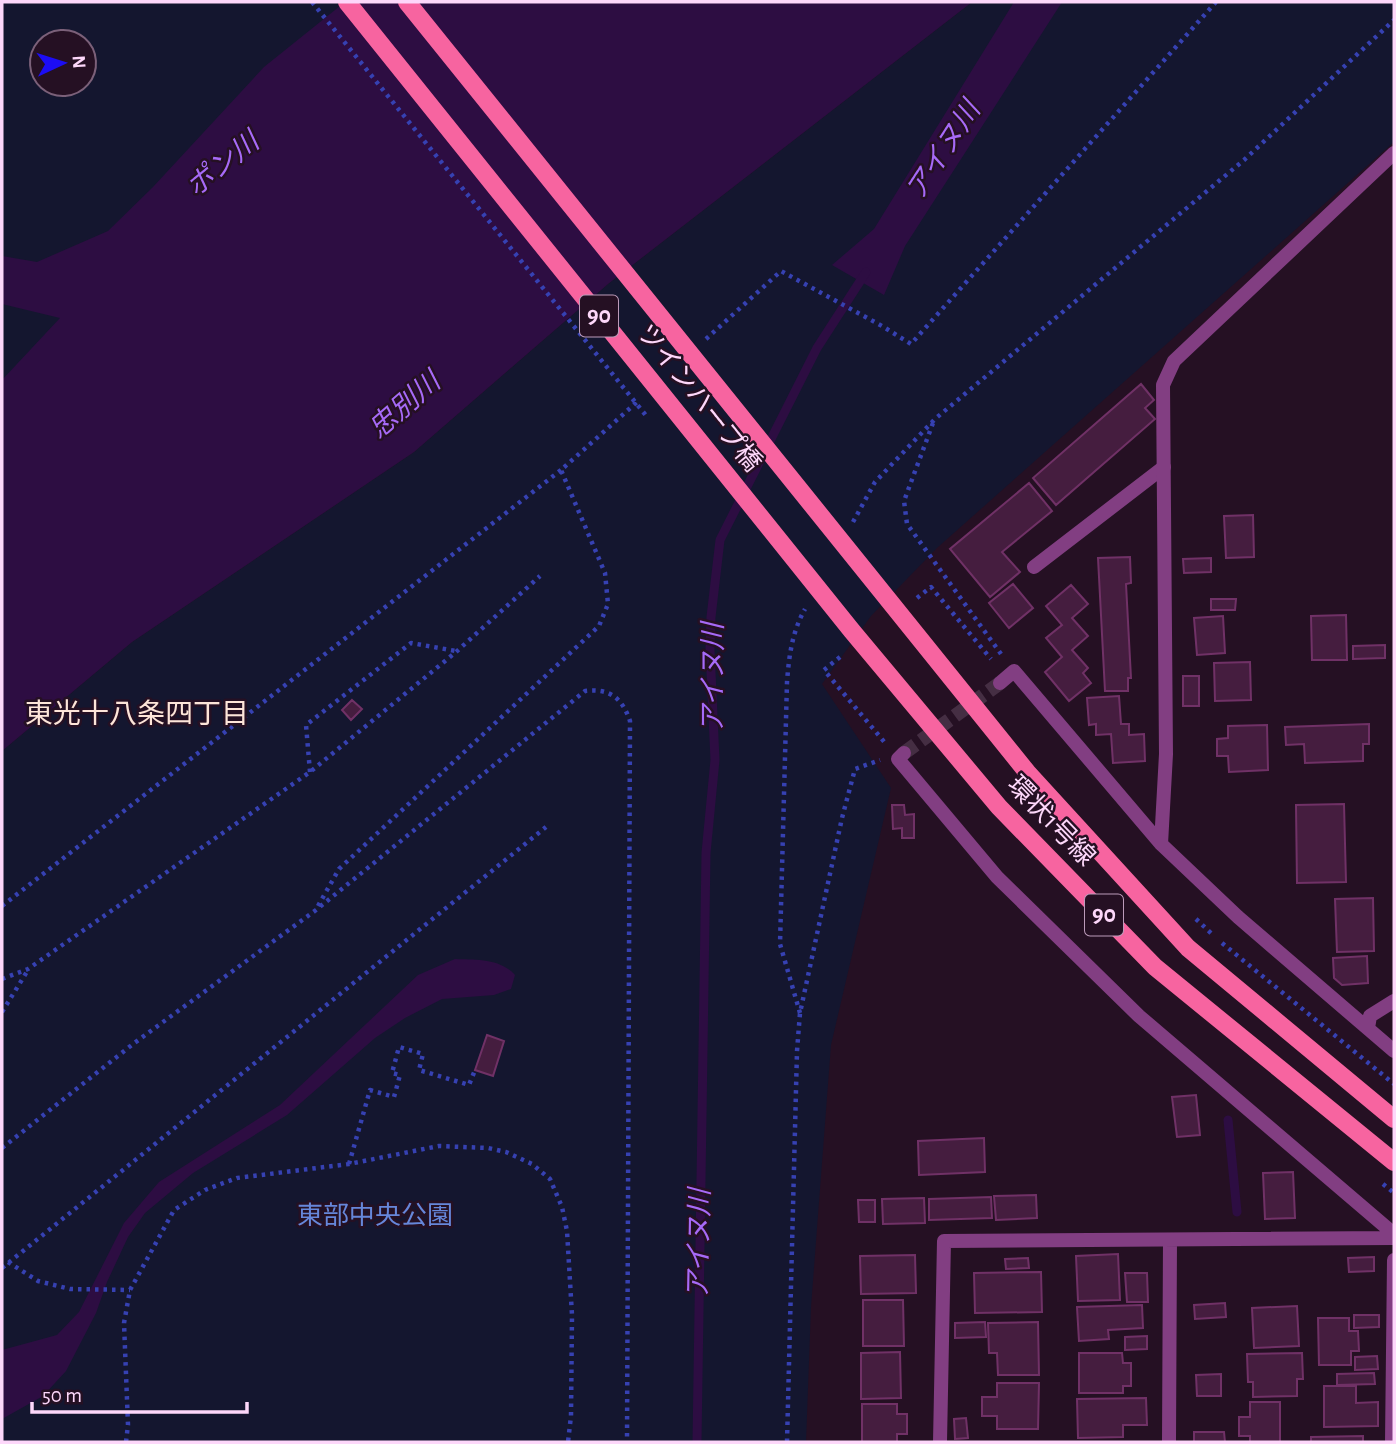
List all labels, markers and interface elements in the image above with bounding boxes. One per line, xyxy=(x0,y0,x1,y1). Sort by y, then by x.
north arrow xyxy=(28,28,98,98)
text: N xyxy=(69,55,88,69)
water label: アイヌ川 xyxy=(901,94,987,205)
water label: ポン川 xyxy=(180,124,267,202)
road number: 90 xyxy=(580,296,618,337)
street label: ツインハープ橋 xyxy=(632,319,767,476)
water label: 忠別川 xyxy=(363,364,448,444)
water label: アイヌ川 xyxy=(699,620,728,733)
district label: 東光十八条四丁目 xyxy=(25,699,249,729)
street label: 環状1号線 xyxy=(1002,771,1100,871)
road number: 90 xyxy=(1085,894,1123,936)
water label: アイヌ川 xyxy=(684,1185,715,1300)
park label: 東部中央公園 xyxy=(297,1202,453,1229)
scale bar xyxy=(32,1370,247,1414)
text: 50 m xyxy=(42,1385,82,1406)

